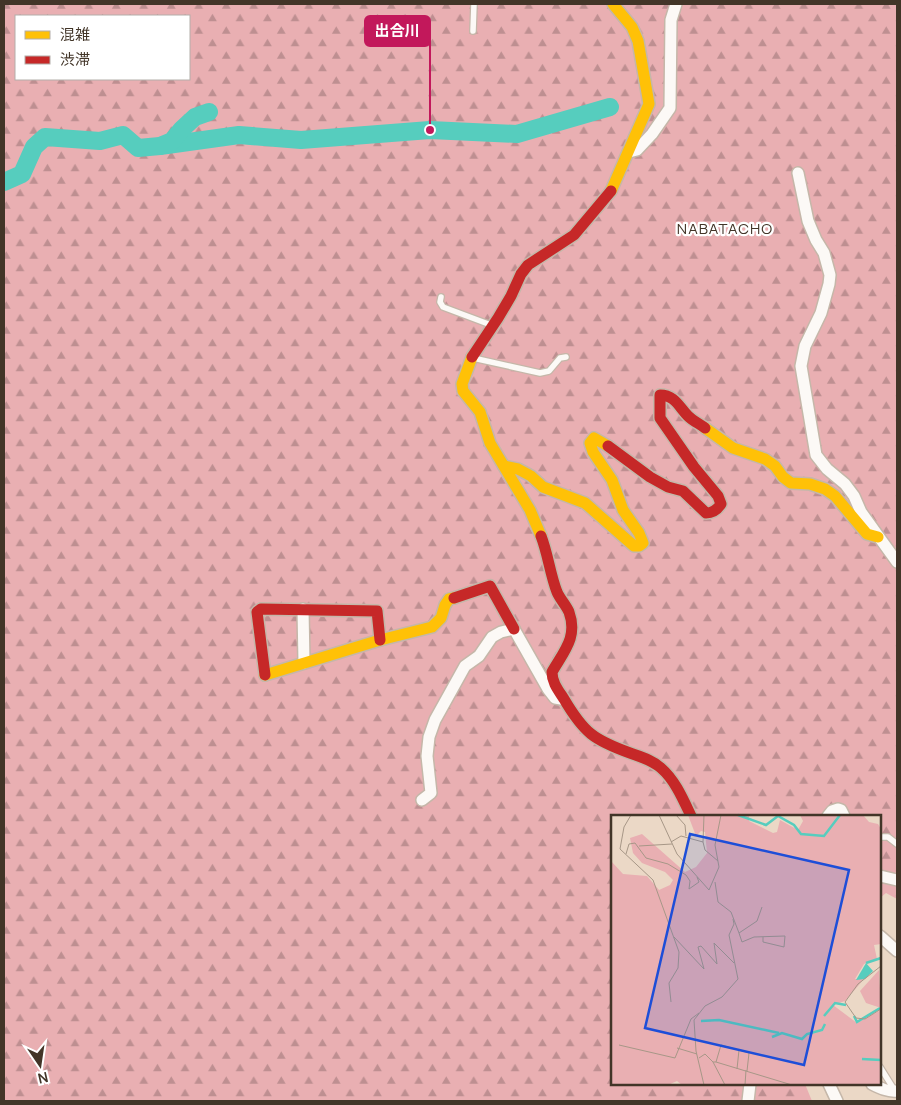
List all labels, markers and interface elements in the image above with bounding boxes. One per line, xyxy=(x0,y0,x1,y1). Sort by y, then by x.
legend xyxy=(15,15,190,80)
callout: 出合川 xyxy=(365,16,430,46)
text: 出合川 xyxy=(374,20,420,41)
text: 混雑 xyxy=(60,24,90,45)
text: 渋滞 xyxy=(60,49,90,70)
district label: NABATACHO xyxy=(677,218,773,239)
inset map xyxy=(611,815,881,1085)
north arrow xyxy=(15,1040,65,1090)
text: N xyxy=(36,1068,50,1089)

